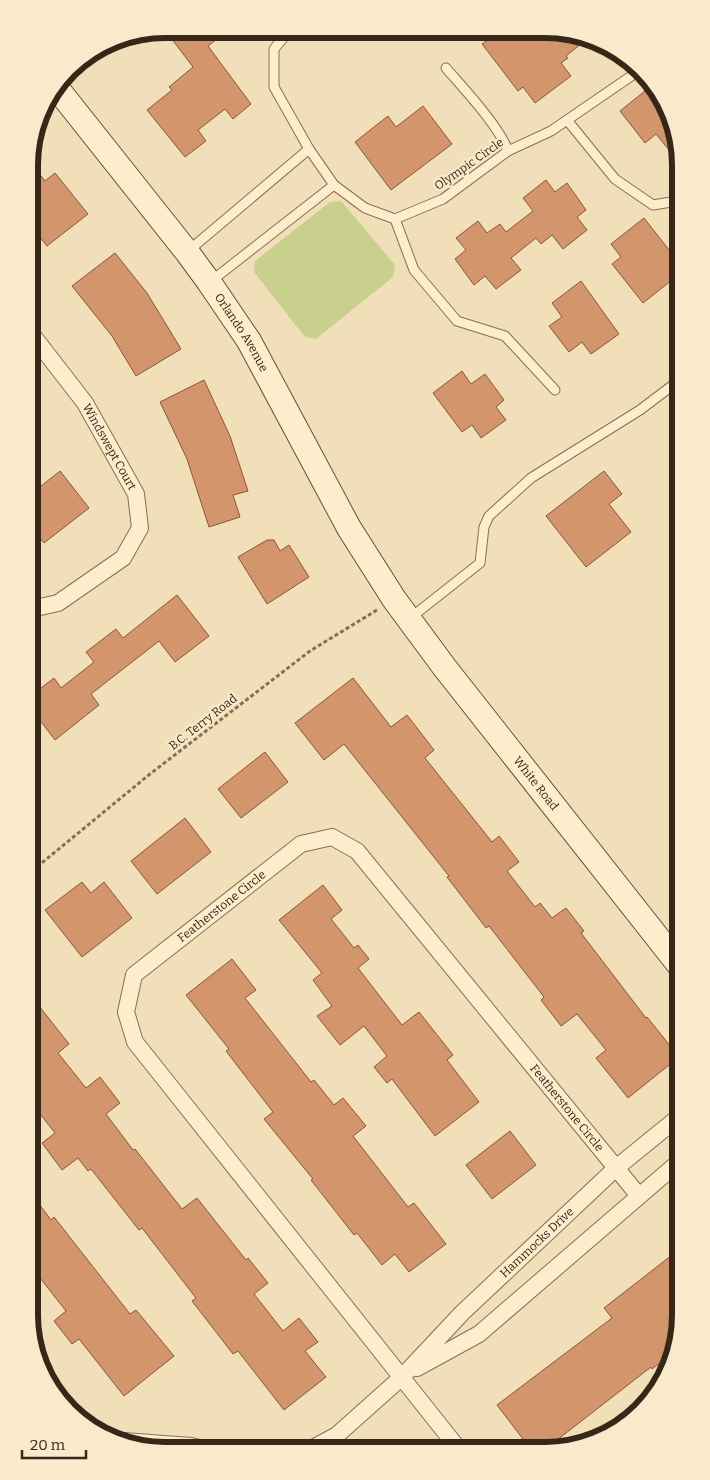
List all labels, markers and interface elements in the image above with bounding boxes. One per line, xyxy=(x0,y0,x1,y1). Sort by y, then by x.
street label: Olympic Circle xyxy=(432,135,506,193)
street label: Orlando Avenue xyxy=(212,291,271,374)
street label: Windswept Court xyxy=(80,401,140,493)
street label: B.C. Terry Road xyxy=(166,691,240,753)
street label: White Road xyxy=(510,754,561,813)
street label: Featherstone Circle xyxy=(175,867,269,945)
street label: Featherstone Circle xyxy=(527,1062,607,1154)
street label: Hammocks Drive xyxy=(497,1205,577,1280)
scale bar xyxy=(22,1428,86,1460)
text: 20 m xyxy=(30,1436,66,1454)

